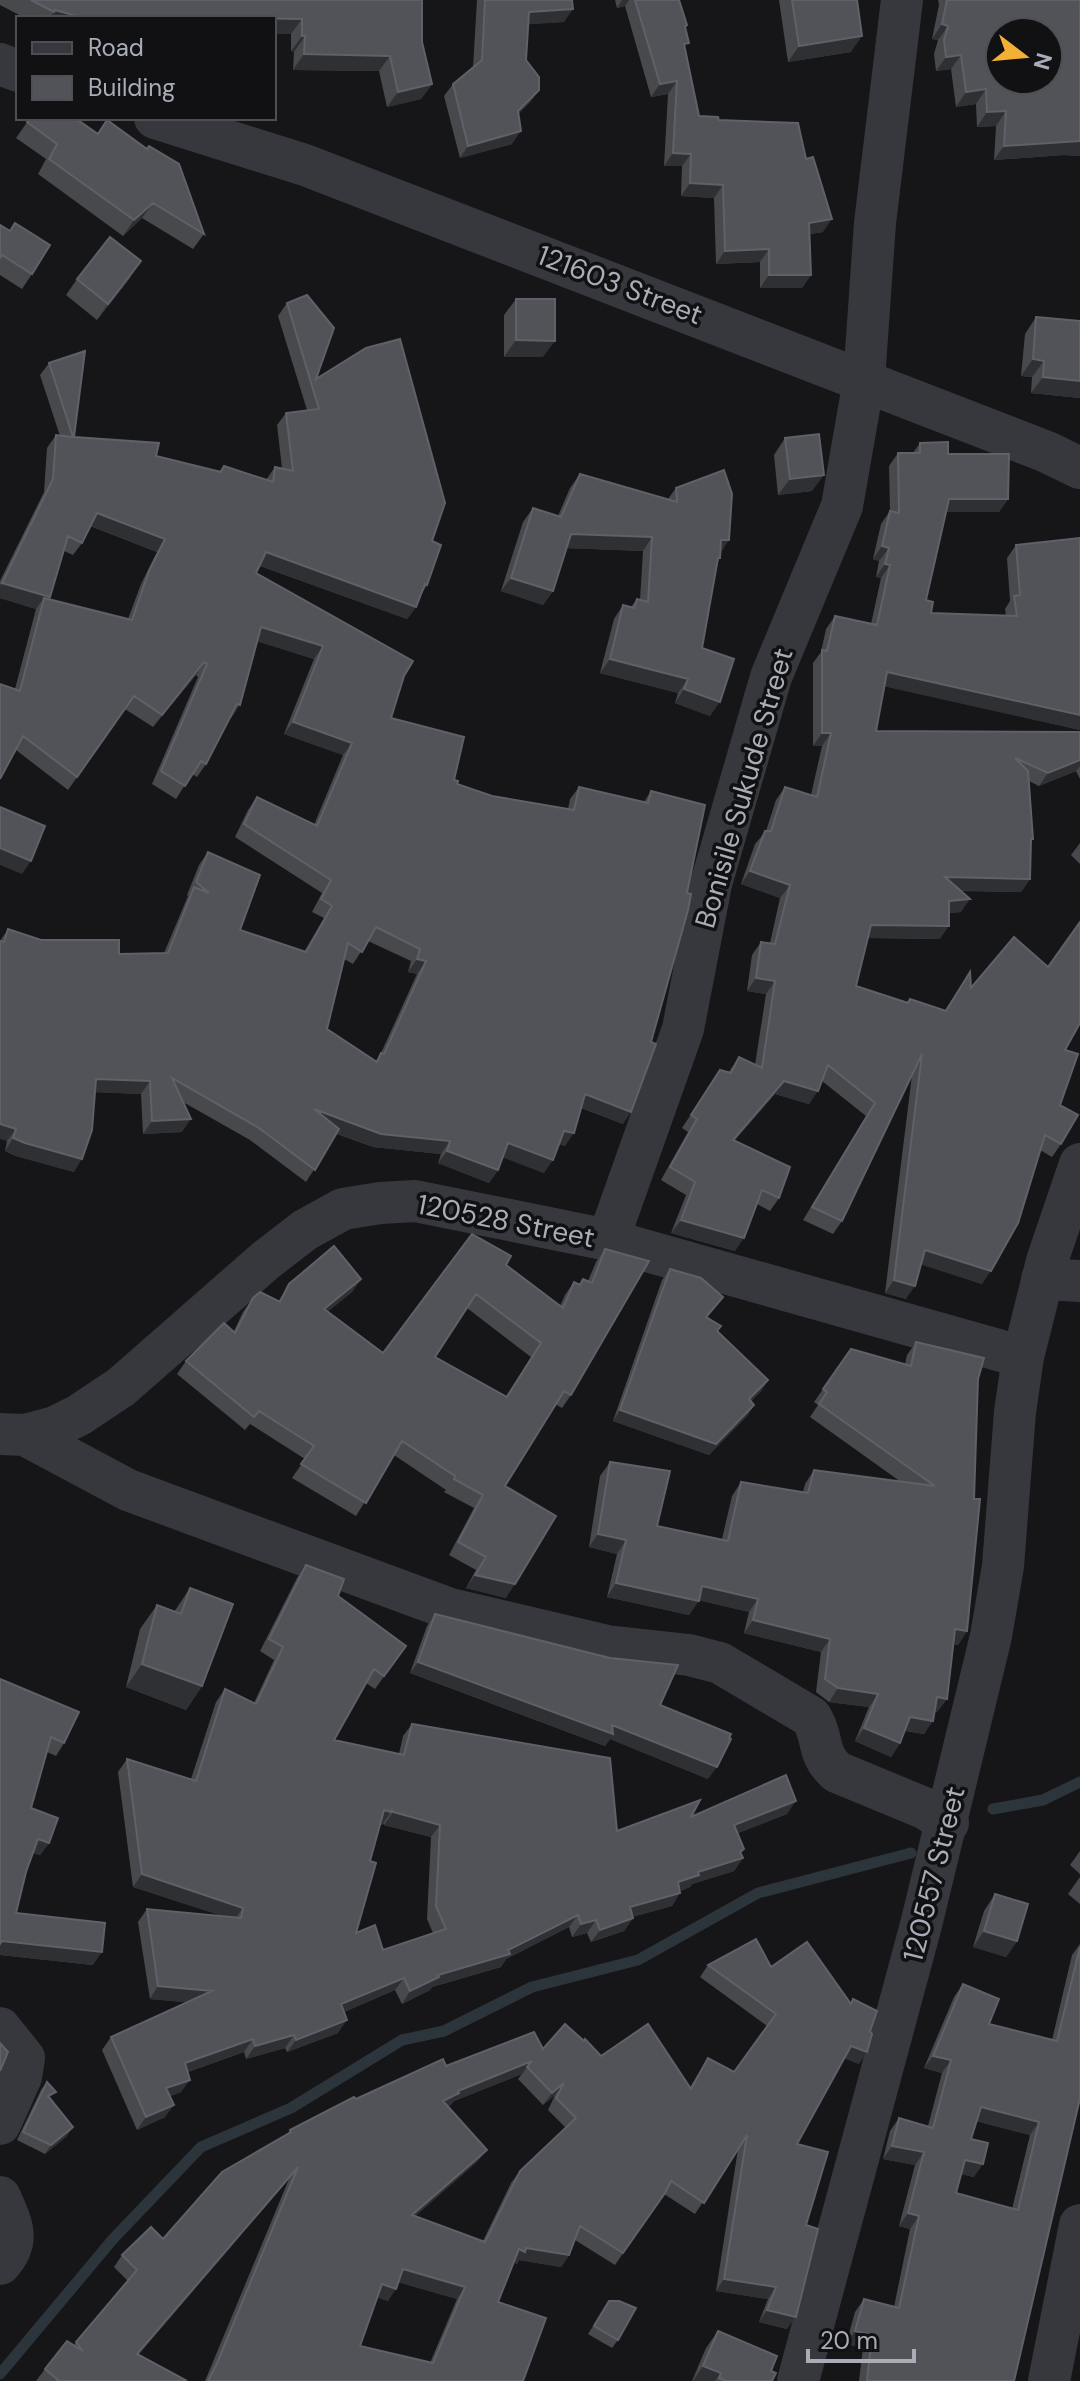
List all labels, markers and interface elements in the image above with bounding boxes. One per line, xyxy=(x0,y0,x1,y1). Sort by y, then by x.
legend xyxy=(16,16,276,120)
north arrow xyxy=(984,16,1064,96)
text: Road xyxy=(88,32,144,63)
text: N xyxy=(1027,50,1059,73)
text: Building xyxy=(88,72,175,103)
street label: 121603 Street xyxy=(532,237,708,333)
street label: Bonisile Sukude Street xyxy=(686,644,802,932)
street label: 120528 Street xyxy=(414,1186,598,1256)
street label: 120557 Street xyxy=(894,1783,974,1965)
scale bar xyxy=(808,2313,914,2363)
text: 20 m xyxy=(820,2325,878,2356)

